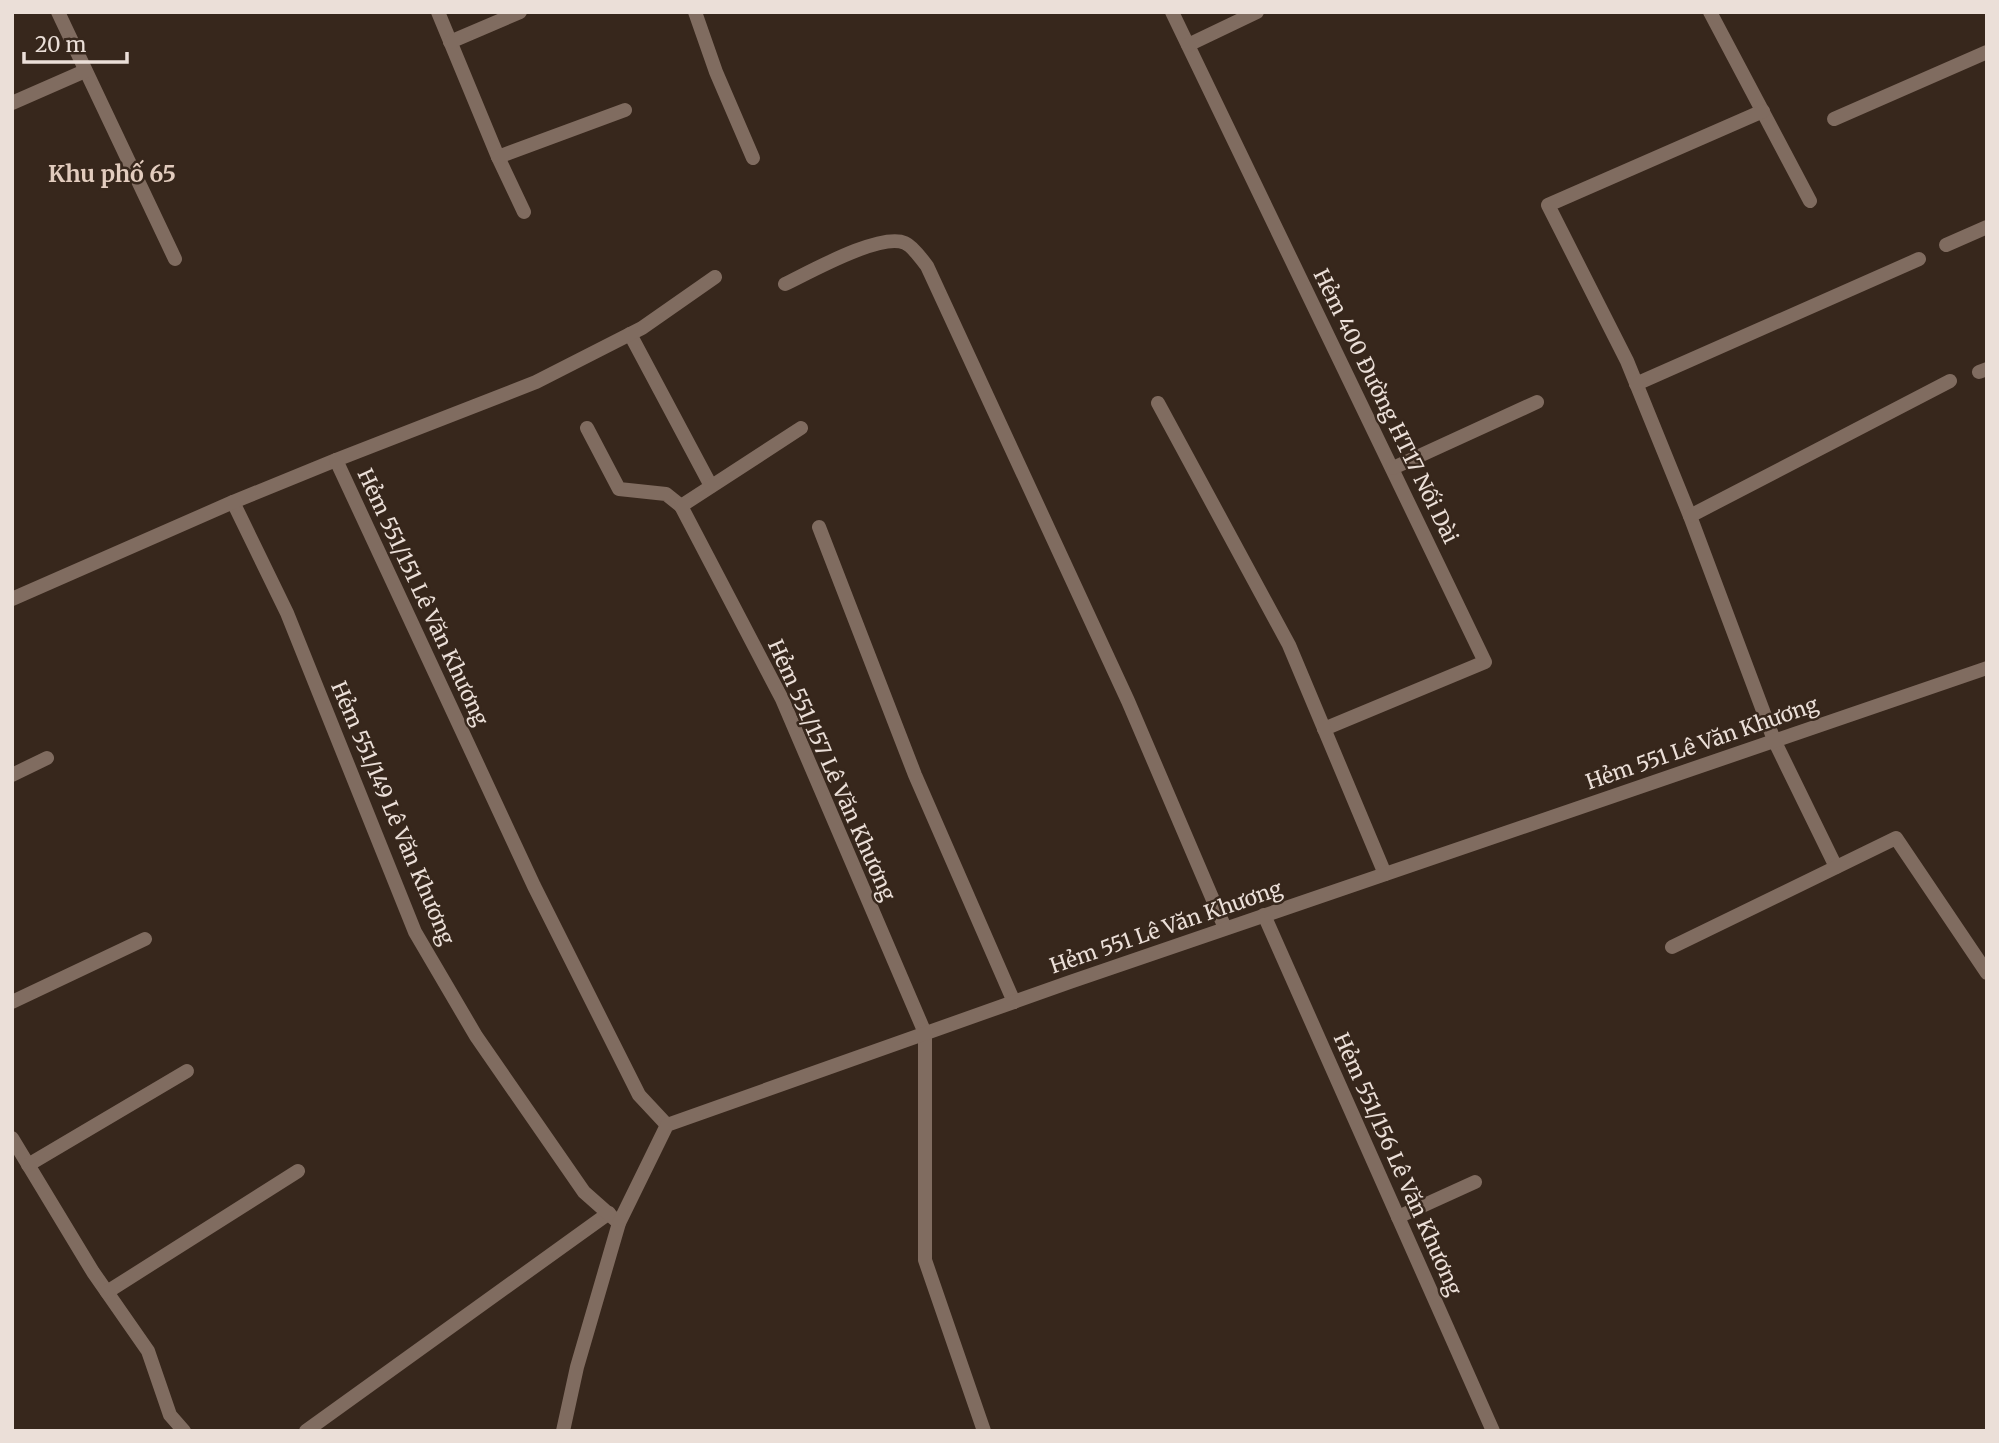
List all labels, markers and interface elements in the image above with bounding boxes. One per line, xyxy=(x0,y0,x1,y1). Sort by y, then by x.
scale bar xyxy=(24,21,128,65)
text: 20 m xyxy=(35,31,87,58)
district label: Khu phố 65 xyxy=(48,159,176,188)
street label: Hẻm 400 Đường HT17 Nối Dài xyxy=(1308,264,1464,548)
street label: Hẻm 551/151 Lê Văn Khương xyxy=(351,464,495,730)
street label: Hẻm 551/157 Lê Văn Khương xyxy=(762,635,902,905)
street label: Hẻm 551/149 Lê Văn Khương xyxy=(325,677,461,949)
street label: Hẻm 551 Lê Văn Khương xyxy=(1582,690,1822,795)
street label: Hẻm 551 Lê Văn Khương xyxy=(1046,874,1286,979)
street label: Hẻm 551/156 Lê Văn Khương xyxy=(1328,1028,1468,1300)

